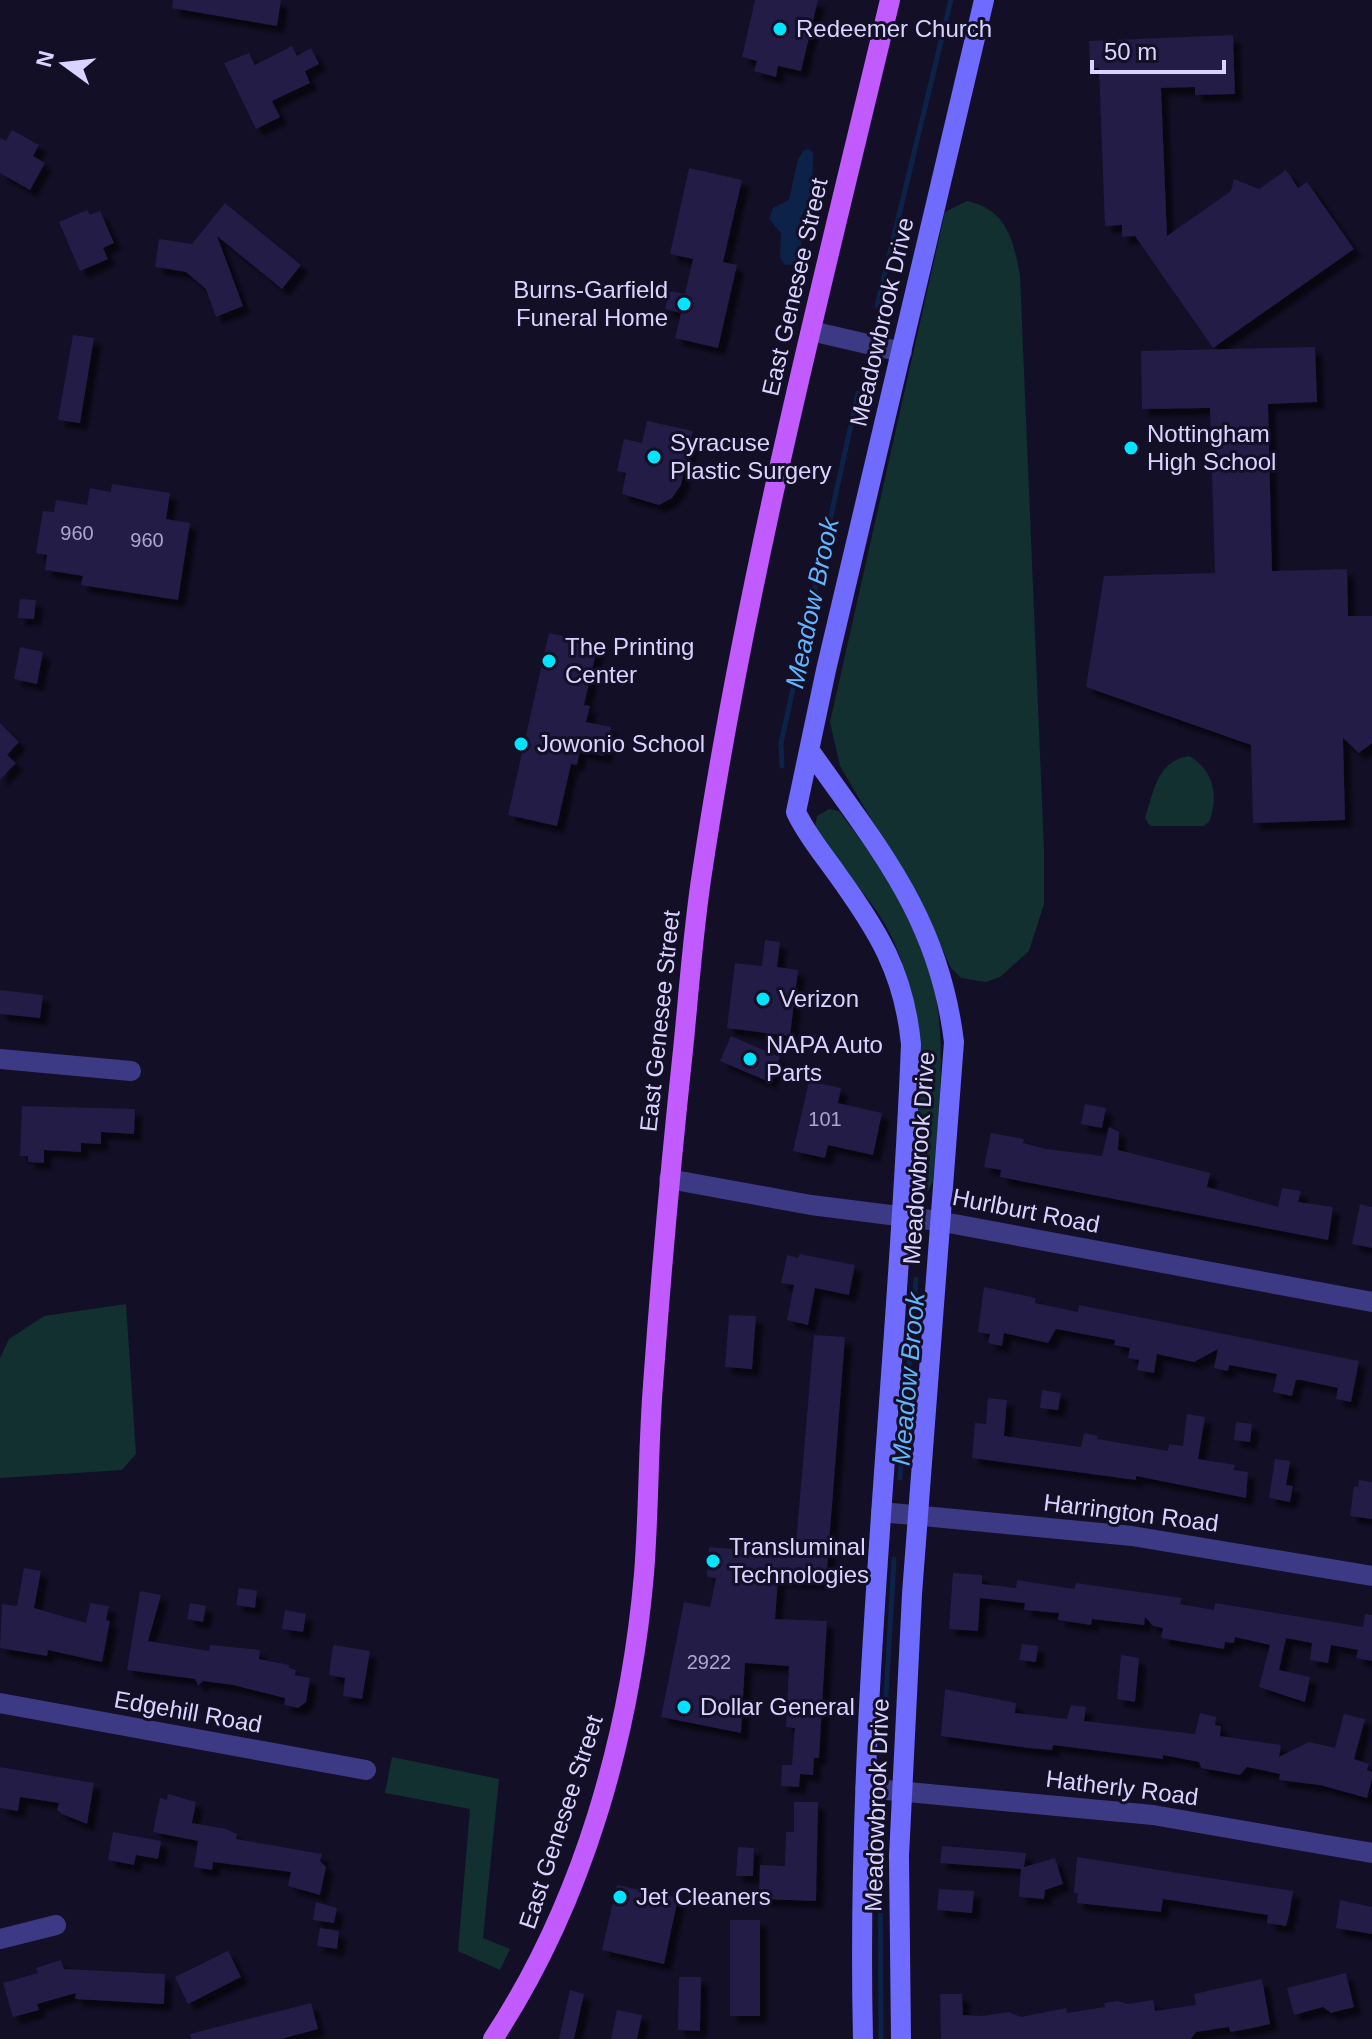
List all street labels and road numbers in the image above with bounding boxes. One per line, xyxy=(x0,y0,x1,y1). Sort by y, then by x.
street label: East Genesee Street xyxy=(756,175,833,398)
street label: Meadowbrook Drive xyxy=(844,215,919,429)
street label: East Genesee Street xyxy=(634,908,685,1133)
street label: Meadowbrook Drive xyxy=(898,1051,939,1265)
street label: Hurlburt Road xyxy=(950,1183,1102,1238)
street label: Harrington Road xyxy=(1042,1488,1220,1537)
street label: Edgehill Road xyxy=(112,1685,264,1738)
street label: Meadowbrook Drive xyxy=(859,1698,894,1912)
street label: East Genesee Street xyxy=(513,1711,608,1932)
street label: Hatherly Road xyxy=(1044,1765,1200,1810)

